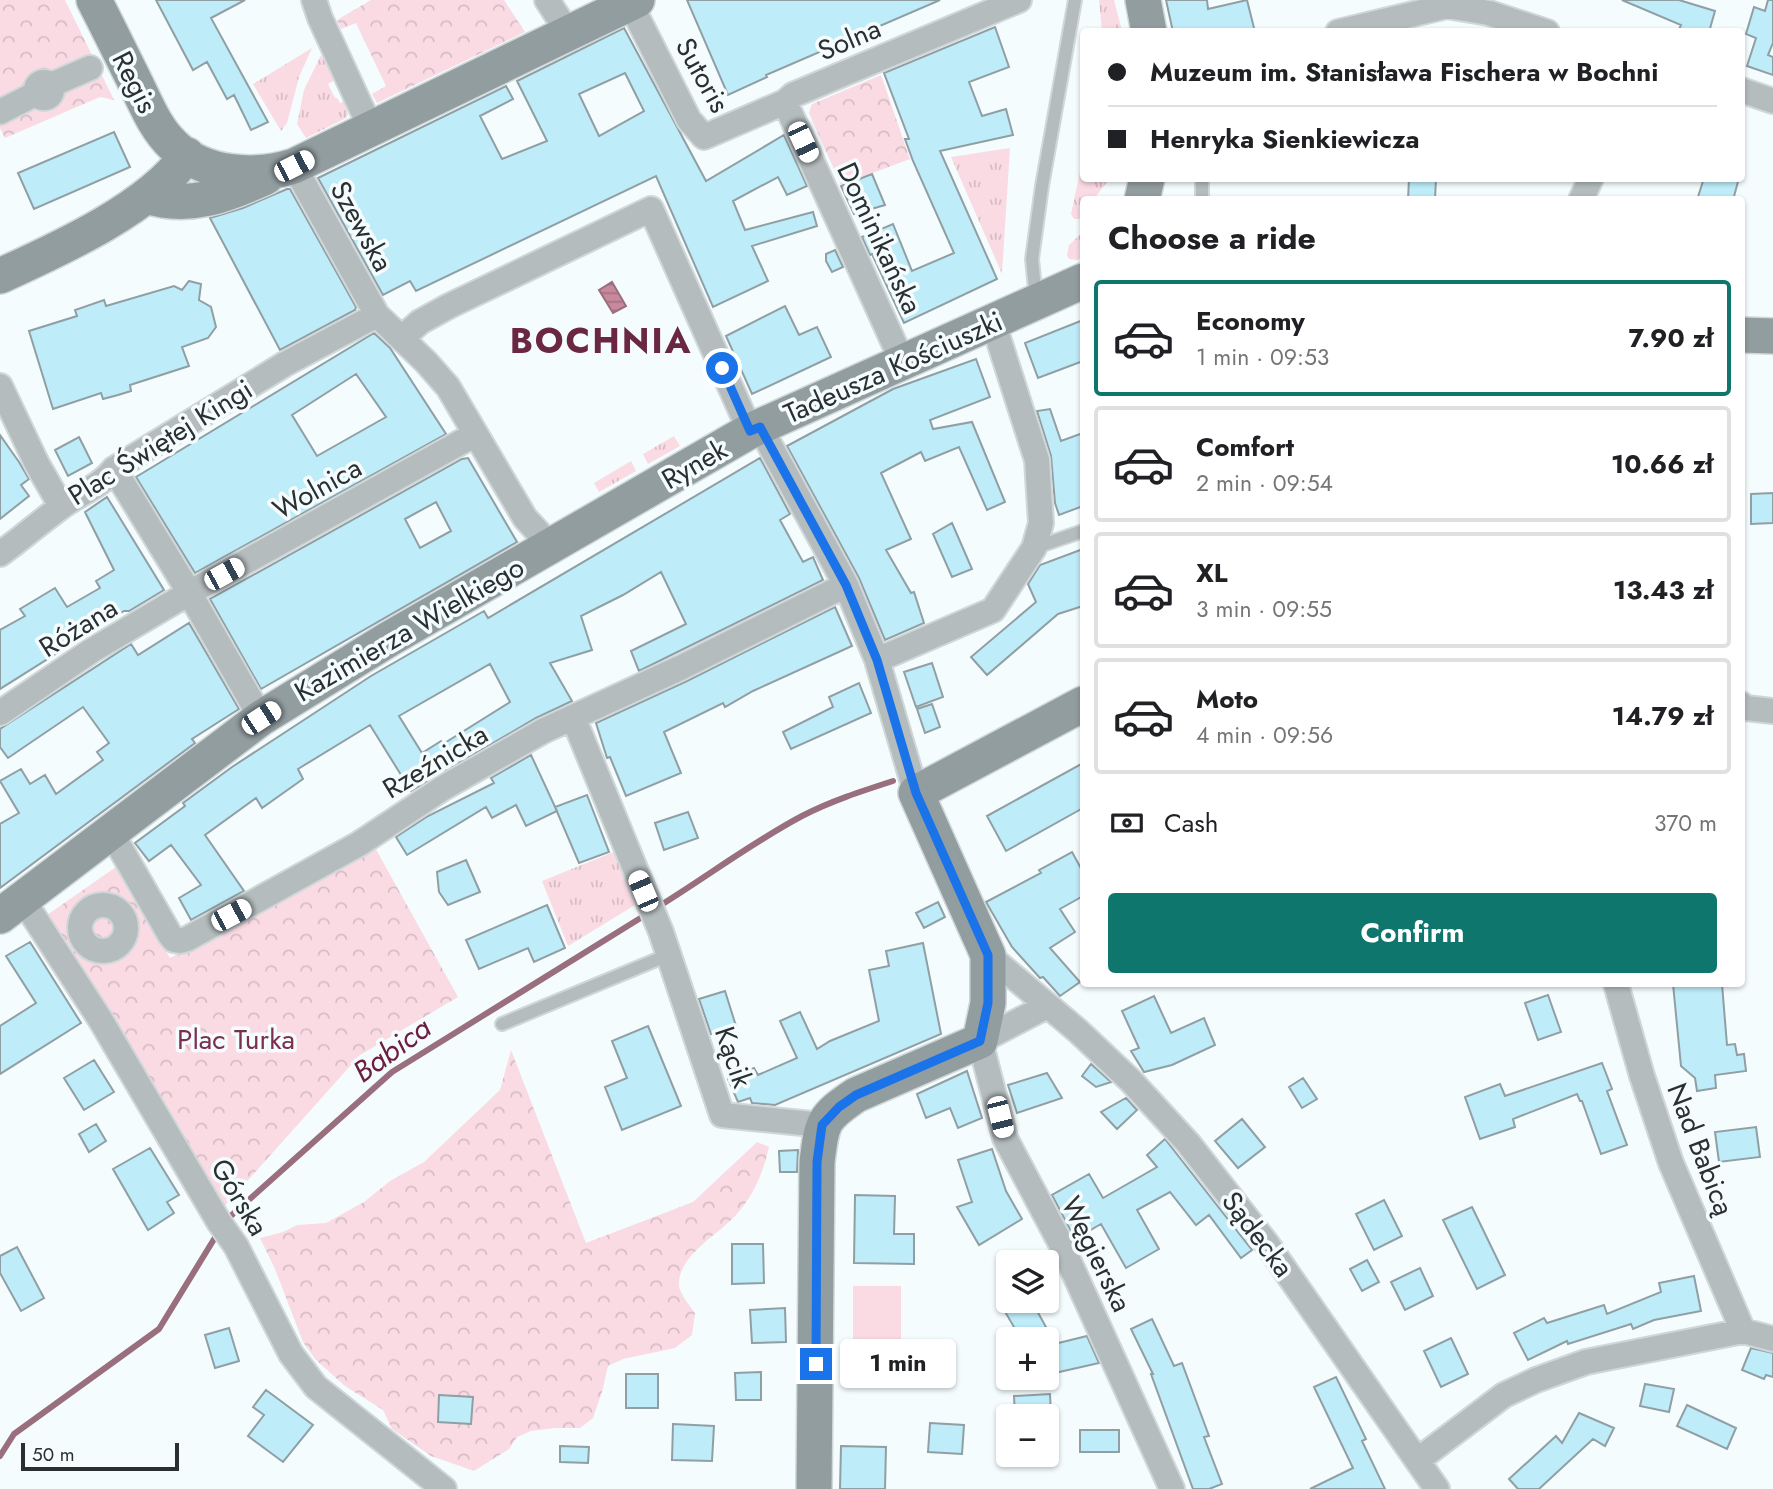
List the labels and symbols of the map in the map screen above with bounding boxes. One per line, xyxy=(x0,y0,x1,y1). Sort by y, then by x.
street label: Solna xyxy=(811,8,887,71)
street label: Sutoris xyxy=(665,30,740,120)
street label: Regis xyxy=(102,44,167,120)
car xyxy=(785,119,822,165)
car xyxy=(271,147,318,185)
street label: Dominikańska xyxy=(827,156,933,321)
street label: Szewska xyxy=(320,173,403,279)
street label: Tadeusza Kościuszki xyxy=(777,301,1009,434)
district label: BOCHNIA xyxy=(510,316,692,366)
route start xyxy=(706,352,738,384)
street label: Plac Świętej Kingi xyxy=(60,369,260,516)
street label: Rynek xyxy=(654,429,735,500)
street label: Wolnica xyxy=(265,447,369,530)
street label: Kazimierza Wielkiego xyxy=(287,547,532,712)
car xyxy=(201,555,248,593)
street label: Różana xyxy=(31,587,125,667)
car xyxy=(238,698,285,738)
street label: Rzeźnicka xyxy=(375,714,496,809)
car xyxy=(626,868,661,914)
car xyxy=(208,896,255,934)
water label: Babica xyxy=(344,1006,440,1093)
park label: Plac Turka xyxy=(177,1019,295,1060)
street label: Kącik xyxy=(704,1021,763,1094)
street label: Nad Babicą xyxy=(1657,1077,1745,1221)
car xyxy=(985,1094,1016,1140)
street label: Górska xyxy=(200,1151,279,1244)
street label: Sądecka xyxy=(1212,1183,1304,1286)
street label: Węgierska xyxy=(1051,1189,1142,1319)
callout: 1 min xyxy=(840,1340,956,1388)
route end xyxy=(800,1348,832,1380)
scale bar xyxy=(21,1440,178,1472)

